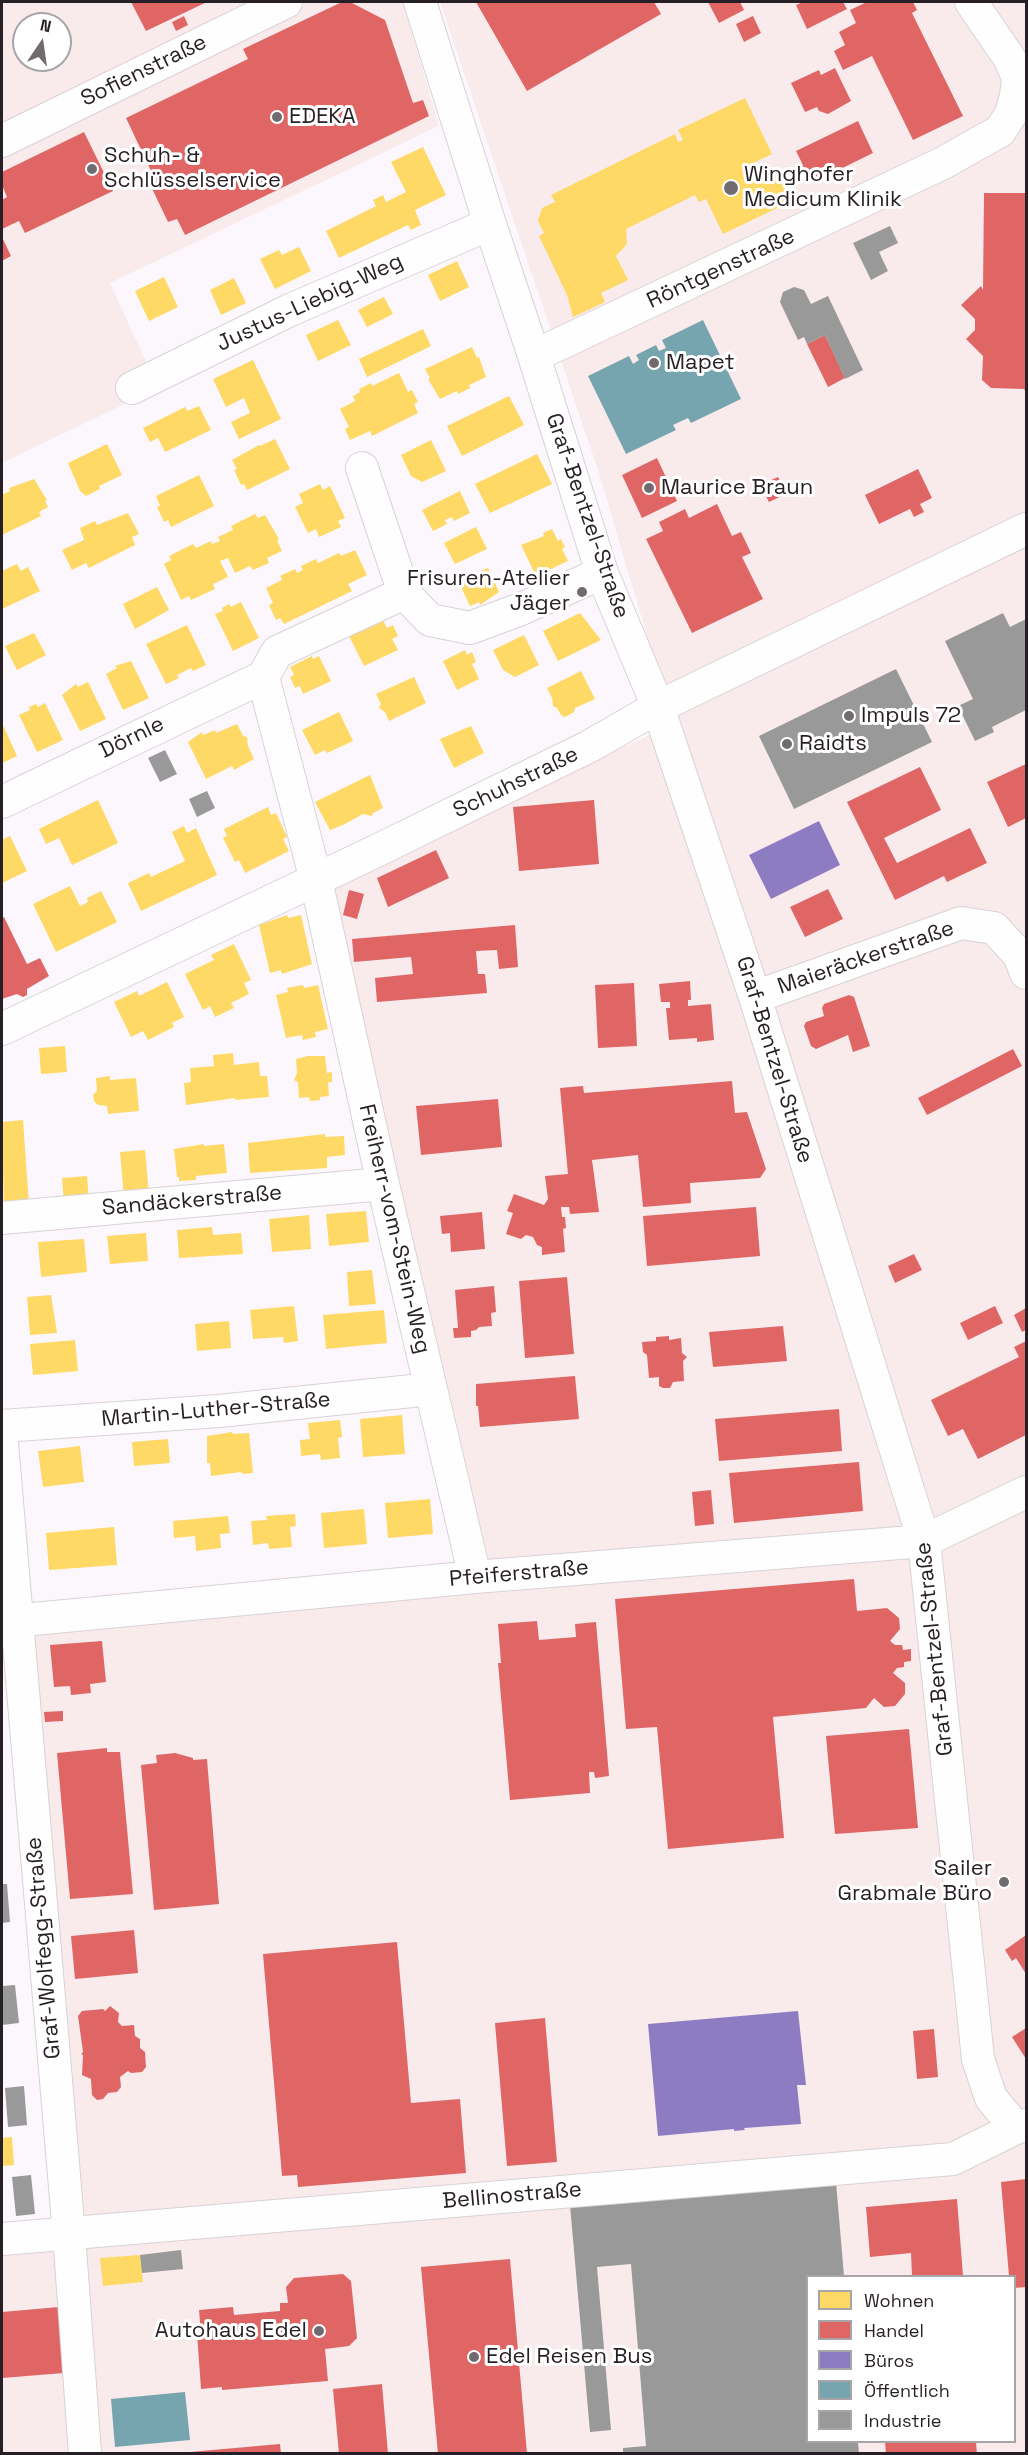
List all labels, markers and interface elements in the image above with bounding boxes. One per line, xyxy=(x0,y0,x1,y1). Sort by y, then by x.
north arrow xyxy=(12,12,72,72)
text: N xyxy=(38,14,53,37)
street label: Sofienstraße xyxy=(77,29,211,113)
place label: EDEKA xyxy=(289,104,356,130)
marker: EDEKA xyxy=(270,110,284,124)
place label: Schuh- & Schlüsselservice xyxy=(104,143,281,194)
marker: Schuh- & Schlüsselservice xyxy=(85,162,99,176)
place label: Winghofer Medicum Klinik xyxy=(744,162,902,214)
marker: Winghofer Medicum Klinik xyxy=(722,179,740,197)
street label: Röntgenstraße xyxy=(643,223,799,315)
street label: Justus-Liebig-Weg xyxy=(213,248,407,358)
place label: Mapet xyxy=(666,350,735,376)
marker: Mapet xyxy=(647,356,661,370)
street label: Graf-Bentzel-Straße xyxy=(540,410,634,622)
place label: Maurice Braun xyxy=(661,475,813,501)
marker: Maurice Braun xyxy=(642,481,656,495)
place label: Frisuren-Atelier Jäger xyxy=(407,566,570,618)
marker: Frisuren-Atelier Jäger xyxy=(575,585,589,599)
place label: Impuls 72 xyxy=(861,703,961,729)
marker: Impuls 72 xyxy=(842,709,856,723)
street label: Dörnle xyxy=(95,711,169,765)
place label: Raidts xyxy=(799,731,867,757)
marker: Raidts xyxy=(780,737,794,751)
street label: Schuhstraße xyxy=(449,741,583,825)
street label: Maieräckerstraße xyxy=(774,915,958,1001)
street label: Graf-Bentzel-Straße xyxy=(730,953,818,1167)
street label: Freiherr-vom-Stein-Weg xyxy=(352,1102,436,1356)
street label: Sandäckerstraße xyxy=(101,1180,283,1222)
street label: Martin-Luther-Straße xyxy=(100,1387,332,1433)
street label: Graf-Bentzel-Straße xyxy=(911,1541,959,1757)
street label: Pfeiferstraße xyxy=(448,1555,590,1593)
street label: Graf-Wolfegg-Straße xyxy=(21,1836,67,2060)
place label: Sailer Grabmale Büro xyxy=(838,1856,992,1908)
marker: Sailer Grabmale Büro xyxy=(997,1875,1011,1889)
street label: Bellinostraße xyxy=(441,2177,583,2215)
legend xyxy=(806,2275,1016,2443)
text: Wohnen xyxy=(864,2289,934,2312)
place label: Autohaus Edel xyxy=(155,2318,307,2344)
text: Handel xyxy=(864,2319,924,2342)
marker: Autohaus Edel xyxy=(312,2324,326,2338)
place label: Edel Reisen Bus xyxy=(486,2344,652,2370)
text: Büros xyxy=(864,2349,914,2372)
marker: Edel Reisen Bus xyxy=(467,2350,481,2364)
text: Öffentlich xyxy=(864,2379,950,2402)
text: Industrie xyxy=(864,2409,941,2432)

